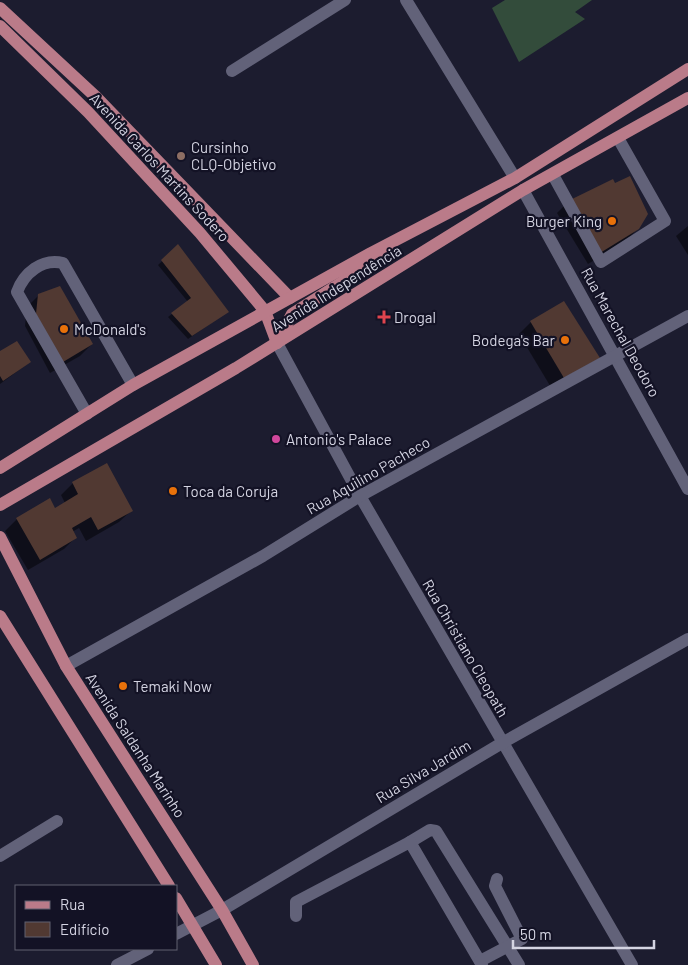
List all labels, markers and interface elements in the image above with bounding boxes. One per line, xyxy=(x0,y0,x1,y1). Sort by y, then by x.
street label: Avenida Carlos Martins Sodero xyxy=(86,89,234,245)
place label: Cursinho CLQ-Objetivo xyxy=(191,138,277,173)
marker: Cursinho CLQ-Objetivo xyxy=(175,150,187,162)
place label: Burger King xyxy=(526,212,602,230)
marker: Burger King xyxy=(606,215,618,227)
street label: Avenida Independência xyxy=(268,241,404,335)
street label: Rua Marechal Deodoro xyxy=(578,264,664,400)
place label: Drogal xyxy=(394,308,436,326)
marker: Drogal xyxy=(378,311,390,323)
place label: McDonald's xyxy=(74,320,146,338)
marker: McDonald's xyxy=(58,323,70,335)
place label: Bodega's Bar xyxy=(472,331,556,349)
marker: Bodega's Bar xyxy=(559,334,571,346)
place label: Antonio's Palace xyxy=(286,430,392,448)
street label: Rua Aquilino Pacheco xyxy=(303,432,433,518)
marker: Antonio's Palace xyxy=(270,433,282,445)
place label: Toca da Coruja xyxy=(183,482,278,500)
marker: Toca da Coruja xyxy=(167,485,179,497)
street label: Rua Christiano Cleopath xyxy=(419,576,513,720)
street label: Avenida Saldanha Marinho xyxy=(82,669,190,821)
place label: Temaki Now xyxy=(133,677,212,695)
marker: Temaki Now xyxy=(117,680,129,692)
street label: Rua Silva Jardim xyxy=(372,736,474,806)
legend xyxy=(15,885,178,950)
text: Rua xyxy=(60,895,85,913)
scale bar xyxy=(513,918,654,950)
text: Edifício xyxy=(60,920,109,938)
text: 50 m xyxy=(520,925,552,943)

